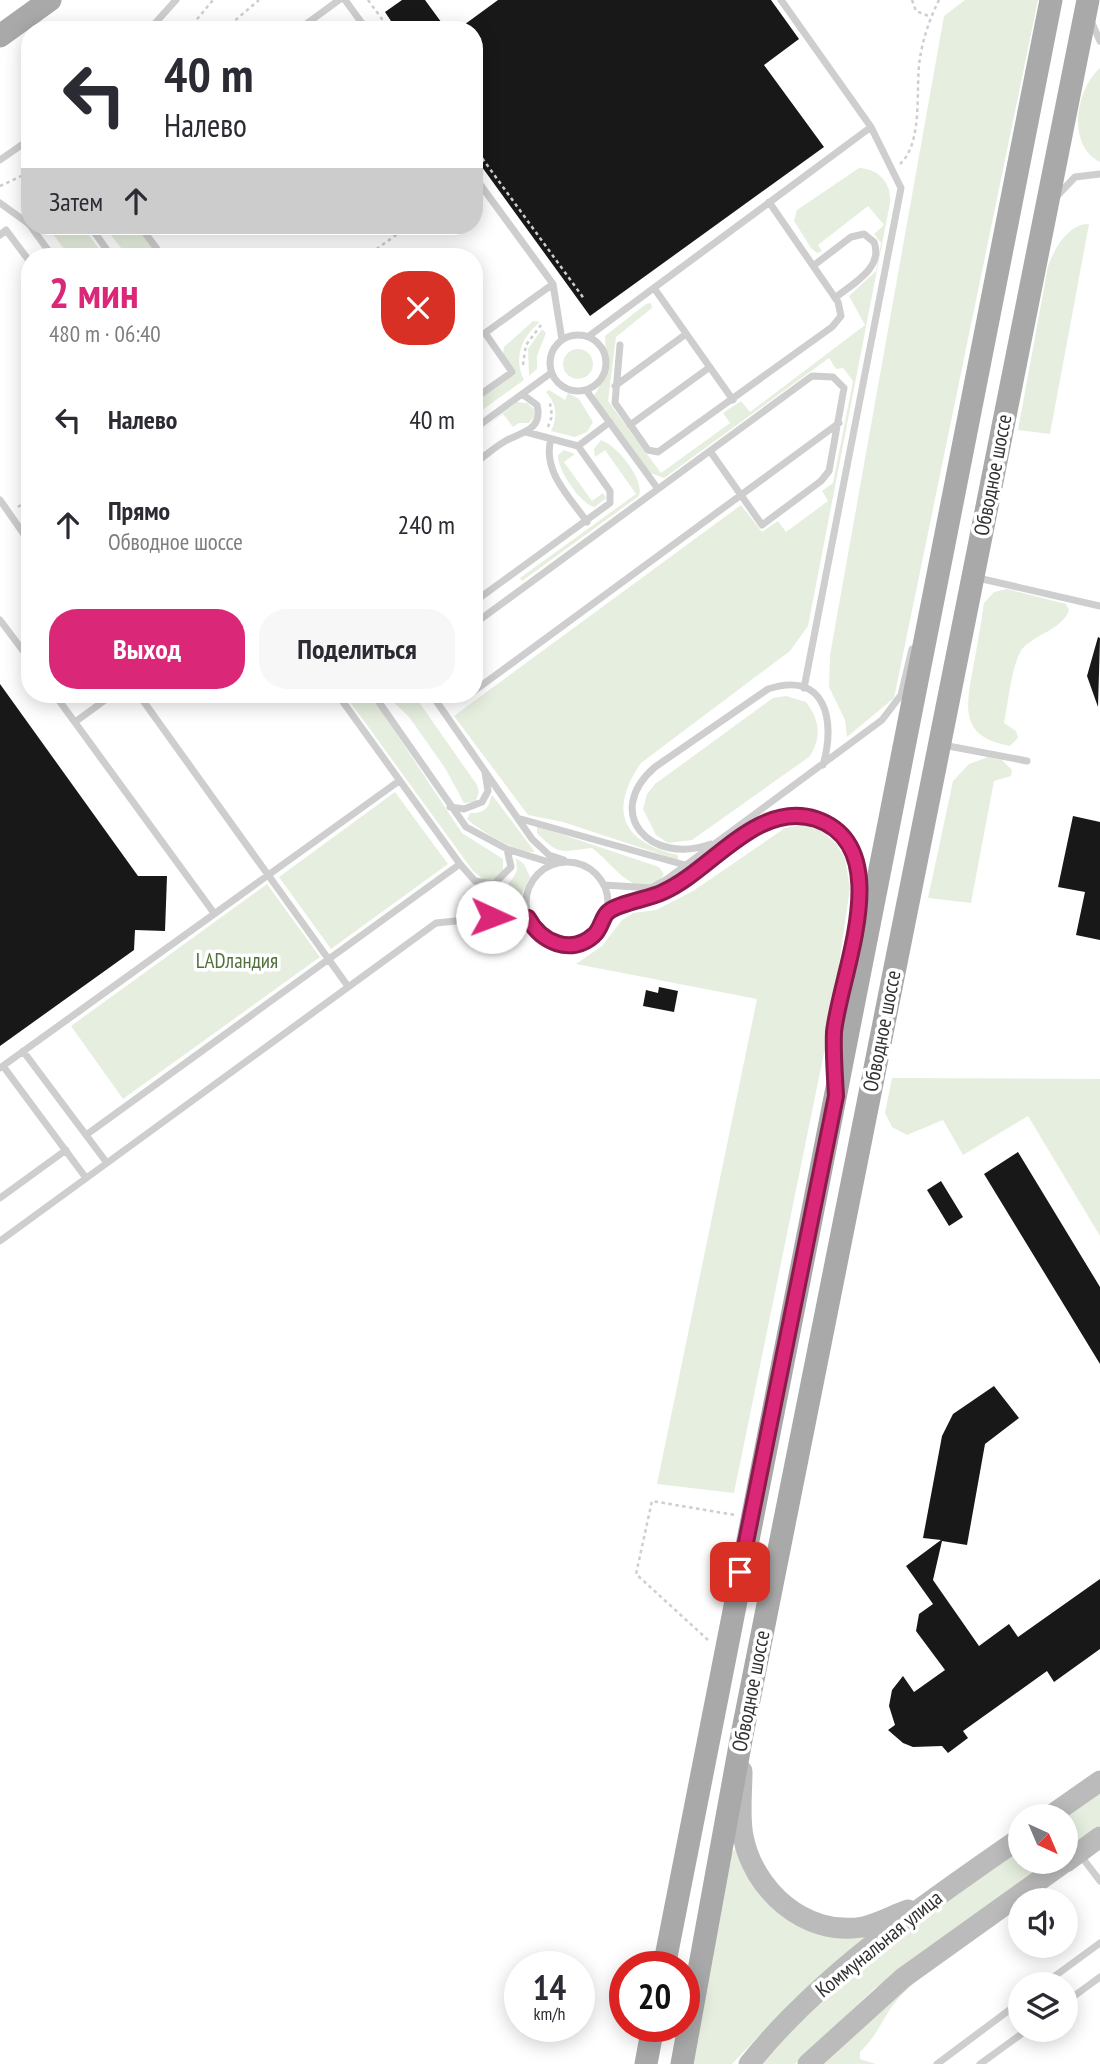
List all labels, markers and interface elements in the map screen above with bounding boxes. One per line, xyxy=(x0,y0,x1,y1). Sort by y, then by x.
text: 40 m xyxy=(164,42,253,106)
icon: left xyxy=(49,49,140,140)
text: Налево xyxy=(164,104,247,146)
icon: ahead xyxy=(117,182,155,220)
text: Затем xyxy=(49,185,103,218)
text: 2 мин xyxy=(49,265,139,320)
button: close xyxy=(381,271,455,345)
text: 480 m · 06:40 xyxy=(49,319,161,348)
icon: left xyxy=(49,401,87,439)
text: Налево xyxy=(108,403,177,436)
text: 40 m xyxy=(409,403,455,436)
street label: Обводное шоссе xyxy=(968,412,1018,538)
text: Прямо xyxy=(108,494,170,527)
icon: ahead xyxy=(49,506,87,544)
text: 240 m xyxy=(397,508,455,541)
text: Обводное шоссе xyxy=(108,527,243,556)
button: Выход xyxy=(49,609,245,689)
button: Поделиться xyxy=(259,609,455,689)
position arrow xyxy=(455,880,529,954)
park label: LADландия xyxy=(196,947,278,974)
street label: Обводное шоссе xyxy=(857,968,907,1094)
pin xyxy=(710,1542,770,1602)
icon: arrive xyxy=(721,1553,759,1591)
street label: Обводное шоссе xyxy=(726,1628,776,1754)
north arrow xyxy=(1008,1804,1078,1874)
map controls xyxy=(1008,1804,1078,2042)
street label: Коммунальная улица xyxy=(810,1884,948,2003)
button: sound xyxy=(1008,1888,1078,1958)
speed limit sign: 20 xyxy=(609,1951,700,2042)
text: 14 xyxy=(533,1964,566,2010)
button: layers xyxy=(1008,1972,1078,2042)
text: km/h xyxy=(534,2002,565,2025)

